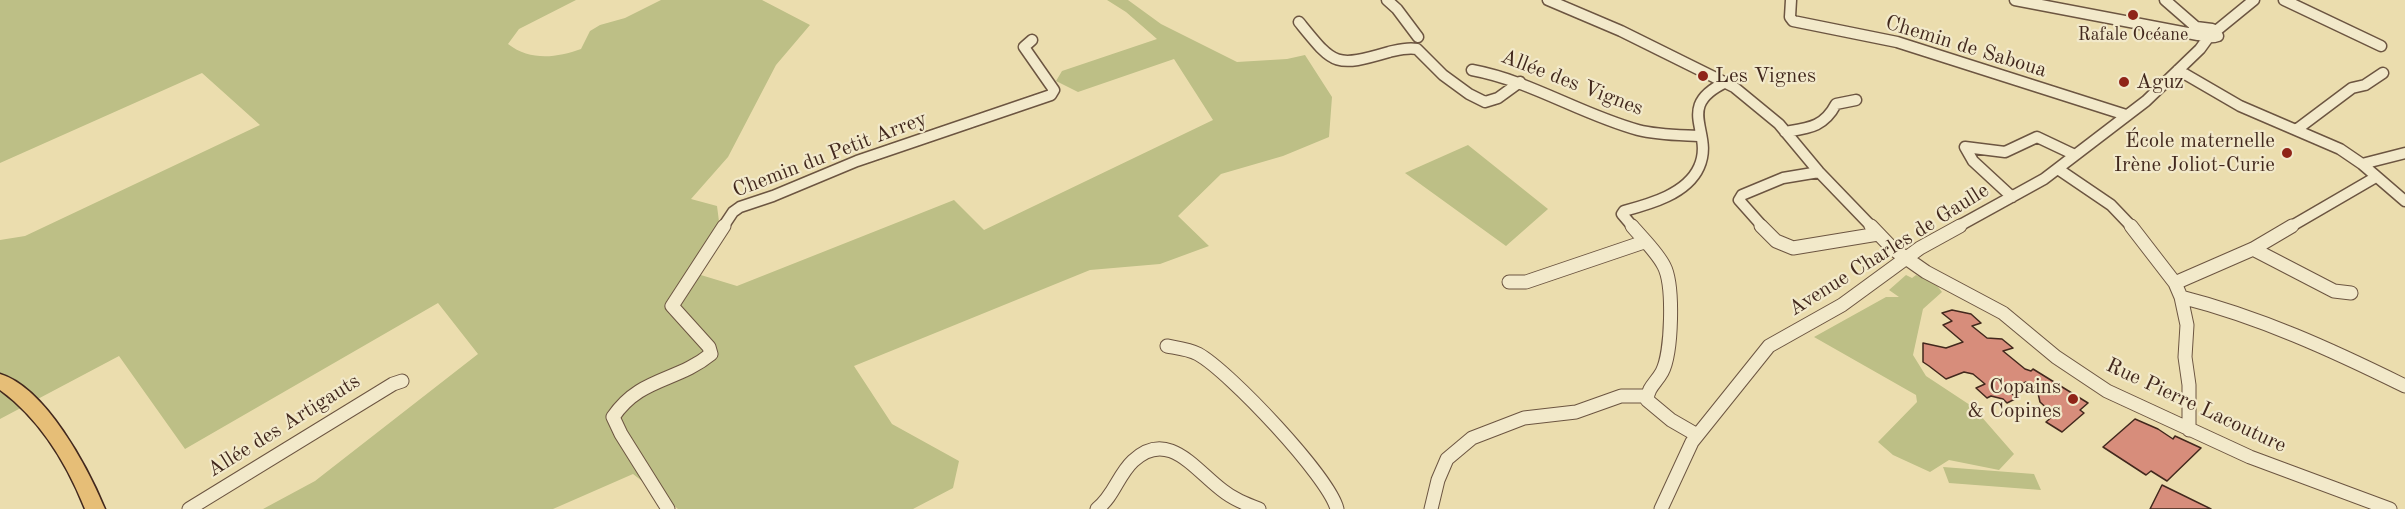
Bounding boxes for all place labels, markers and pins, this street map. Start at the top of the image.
marker: Rafale Océane [2126,8,2140,22]
place label: Rafale Océane [2078,24,2188,46]
place label: Les Vignes [1715,63,1816,89]
marker: Les Vignes [1696,69,1710,83]
place label: Aguz [2136,69,2184,95]
marker: Aguz [2117,75,2131,89]
place label: École maternelle Irène Joliot-Curie [2114,128,2275,178]
marker: École maternelle Irène Joliot-Curie [2280,146,2294,160]
place label: Copains & Copines [1967,374,2061,424]
marker: Copains & Copines [2066,392,2080,406]

